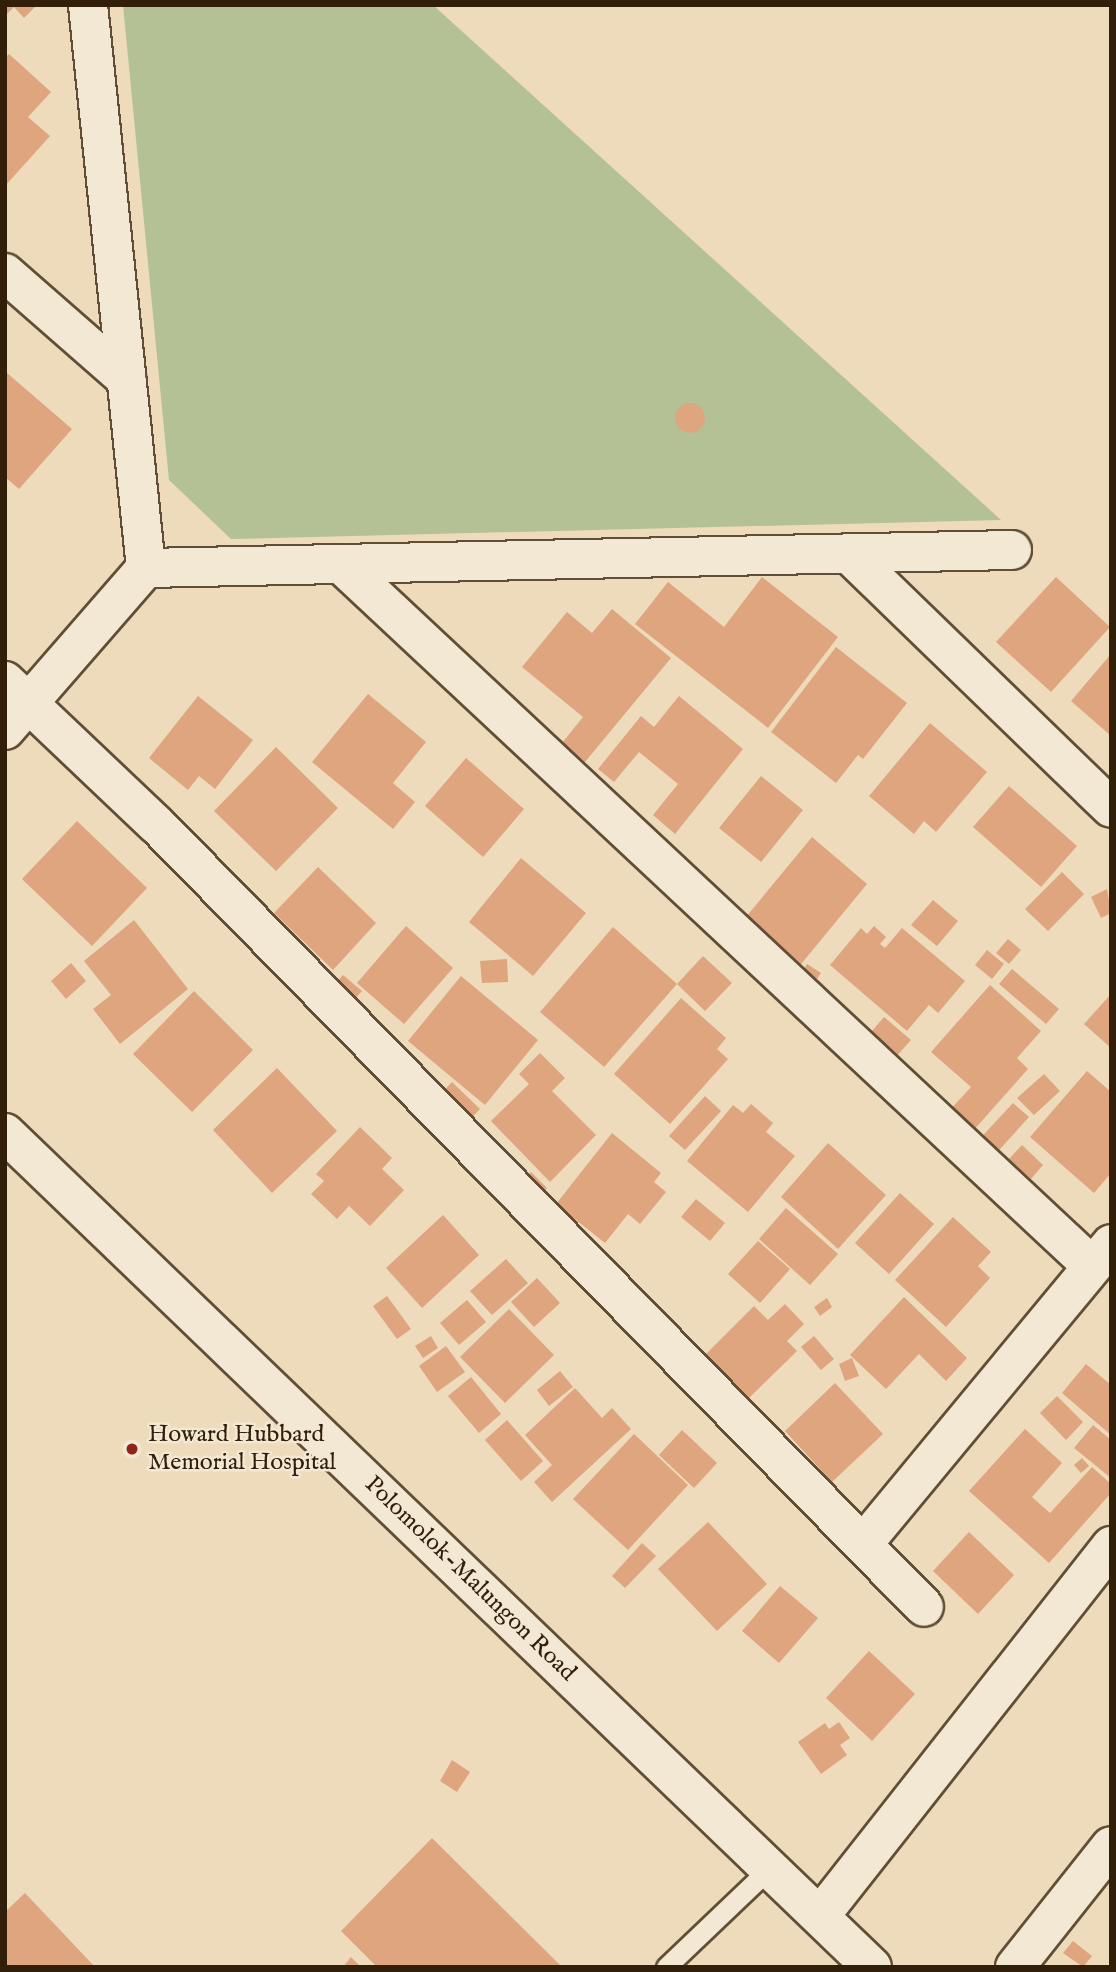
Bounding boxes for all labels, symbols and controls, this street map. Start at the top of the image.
place label: Howard Hubbard Memorial Hospital [148,1421,336,1477]
marker: Howard Hubbard Memorial Hospital [122,1439,142,1459]
street label: Polomolok-Malungon Road [358,1470,582,1688]

